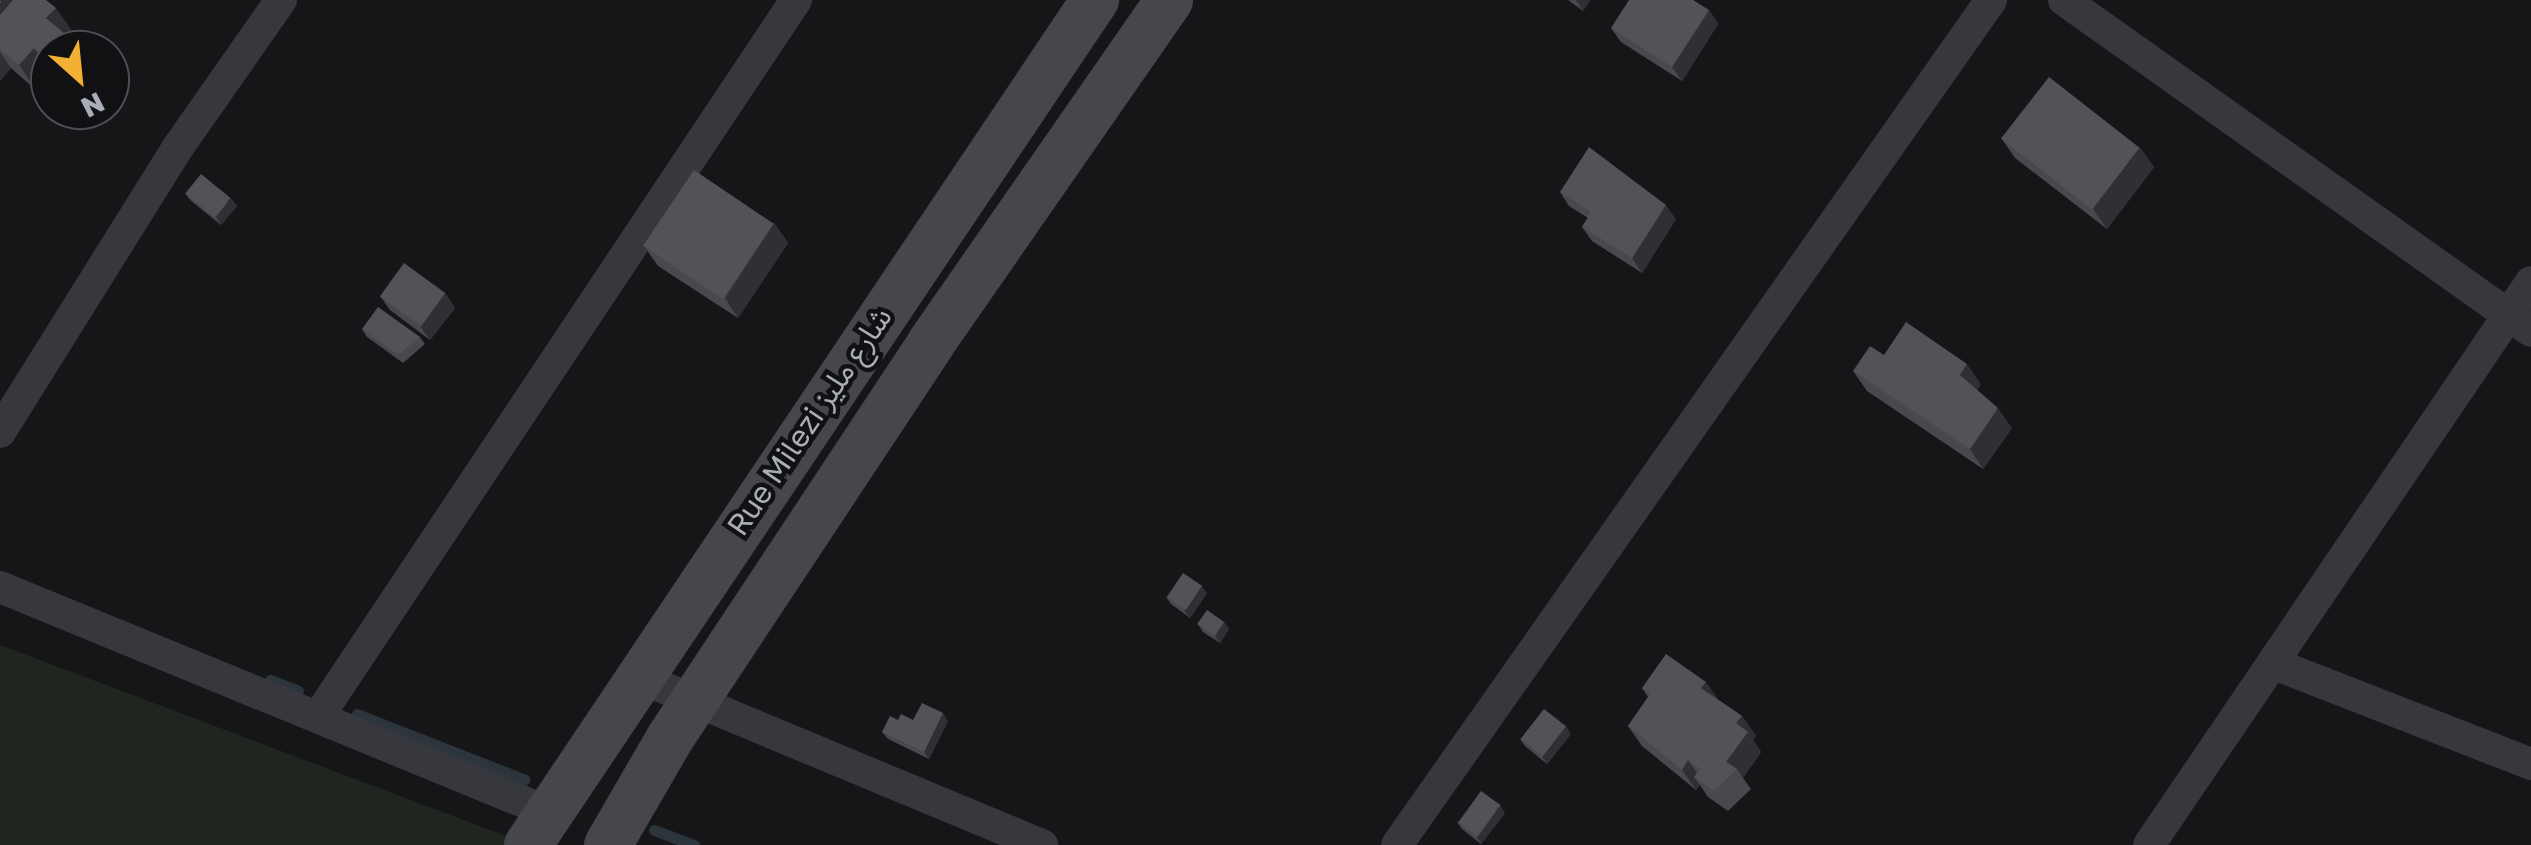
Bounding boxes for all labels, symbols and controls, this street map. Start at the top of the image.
north arrow [30,30,130,130]
text: N [76,86,110,125]
street label: Rue Milezi شارع مليز [719,300,899,542]

